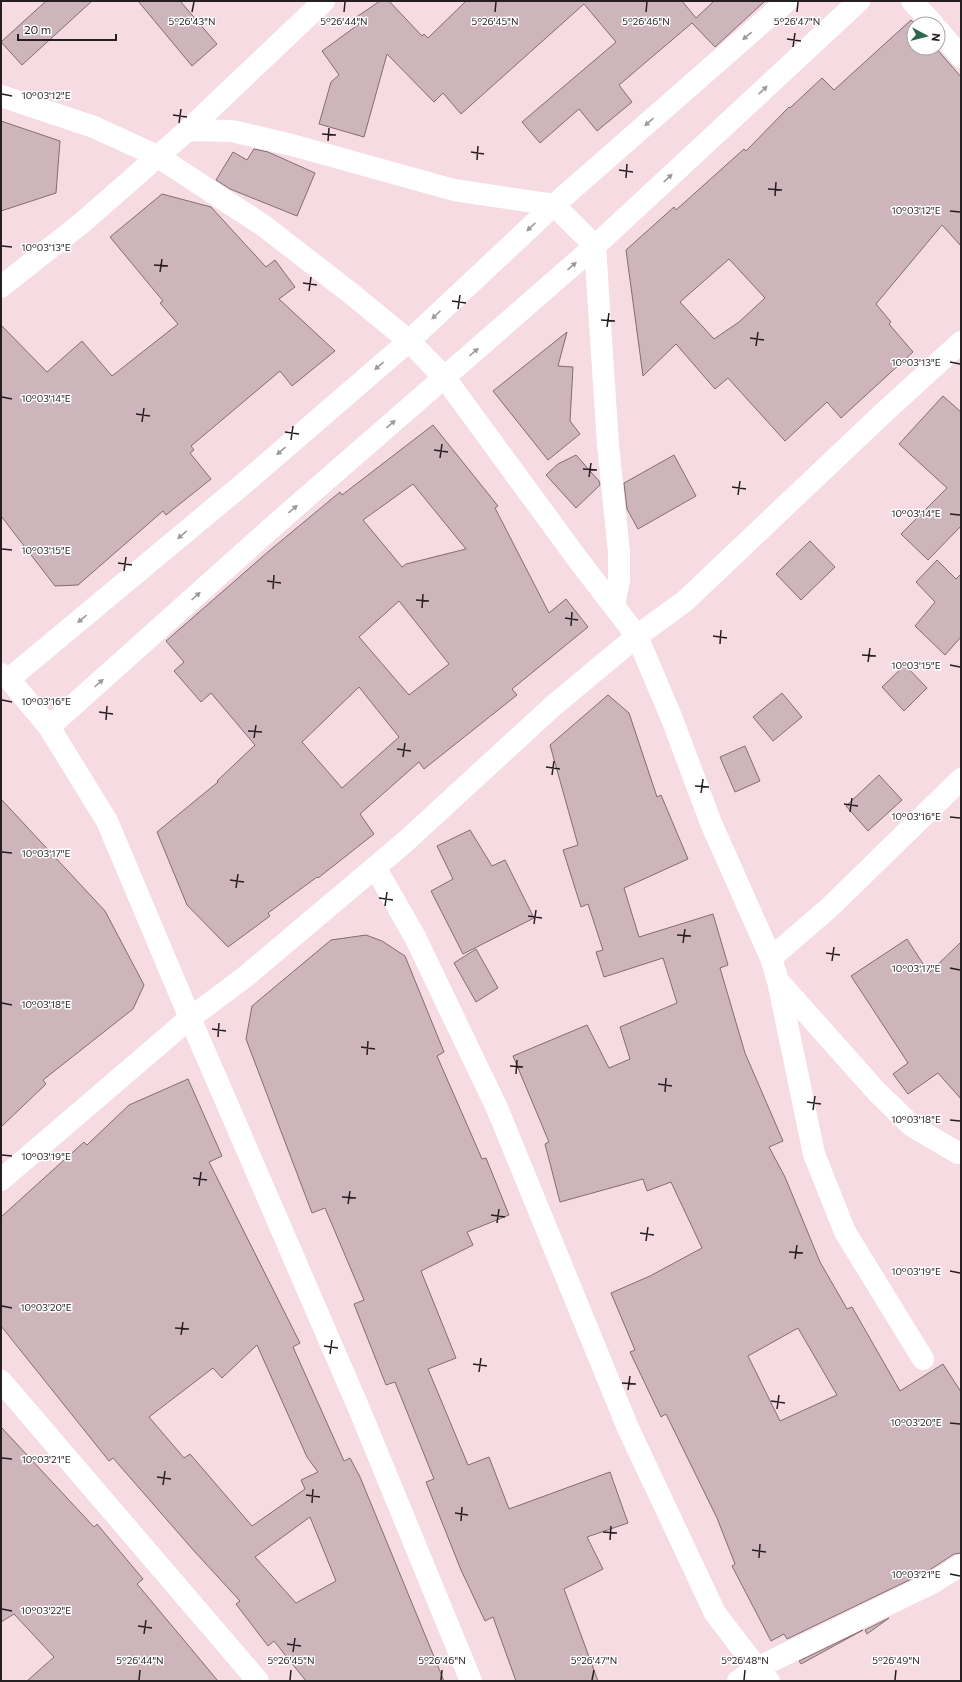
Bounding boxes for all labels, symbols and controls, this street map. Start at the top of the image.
text: 5°26'43"N [168,15,216,27]
text: 5°26'44"N [320,15,368,27]
text: 5°26'45"N [471,15,519,27]
text: 5°26'46"N [622,15,670,27]
text: 5°26'47"N [774,15,820,27]
scale bar [18,16,116,42]
north arrow [906,16,946,56]
text: 20 m [24,22,51,36]
one-way arrow [742,31,752,41]
text: N [929,32,943,42]
one-way arrow [758,85,768,95]
text: 10°03'12"E [21,89,71,101]
one-way arrow [644,117,655,126]
one-way arrow [663,174,673,183]
text: 10°03'12"E [891,204,941,216]
one-way arrow [526,222,536,231]
text: 10°03'13"E [21,241,71,253]
one-way arrow [567,262,577,271]
one-way arrow [431,310,441,320]
one-way arrow [469,347,479,357]
text: 10°03'13"E [891,356,941,368]
one-way arrow [374,361,384,371]
text: 10°03'14"E [21,392,71,404]
one-way arrow [386,420,397,429]
one-way arrow [276,446,285,455]
one-way arrow [288,505,298,514]
text: 10°03'14"E [891,507,941,519]
one-way arrow [176,531,187,540]
text: 10°03'15"E [21,544,71,556]
one-way arrow [191,591,201,600]
one-way arrow [77,614,87,623]
text: 10°03'15"E [891,659,941,671]
one-way arrow [94,678,104,687]
text: 10°03'16"E [21,695,71,707]
text: 10°03'16"E [891,810,941,822]
text: 10°03'17"E [22,847,71,859]
text: 10°03'17"E [892,962,941,974]
text: 10°03'18"E [21,998,71,1010]
text: 10°03'18"E [891,1113,941,1125]
text: 10°03'19"E [21,1150,71,1162]
text: 10°03'19"E [891,1265,941,1277]
text: 10°03'20"E [20,1301,72,1313]
text: 10°03'20"E [890,1416,942,1428]
text: 10°03'21"E [21,1453,71,1465]
text: 10°03'21"E [891,1568,941,1580]
text: 10°03'22"E [21,1604,71,1616]
text: 5°26'44"N [116,1654,164,1666]
text: 5°26'45"N [267,1654,315,1666]
text: 5°26'46"N [418,1654,466,1666]
text: 5°26'47"N [571,1654,617,1666]
text: 5°26'48"N [721,1654,769,1666]
text: 5°26'49"N [872,1654,920,1666]

